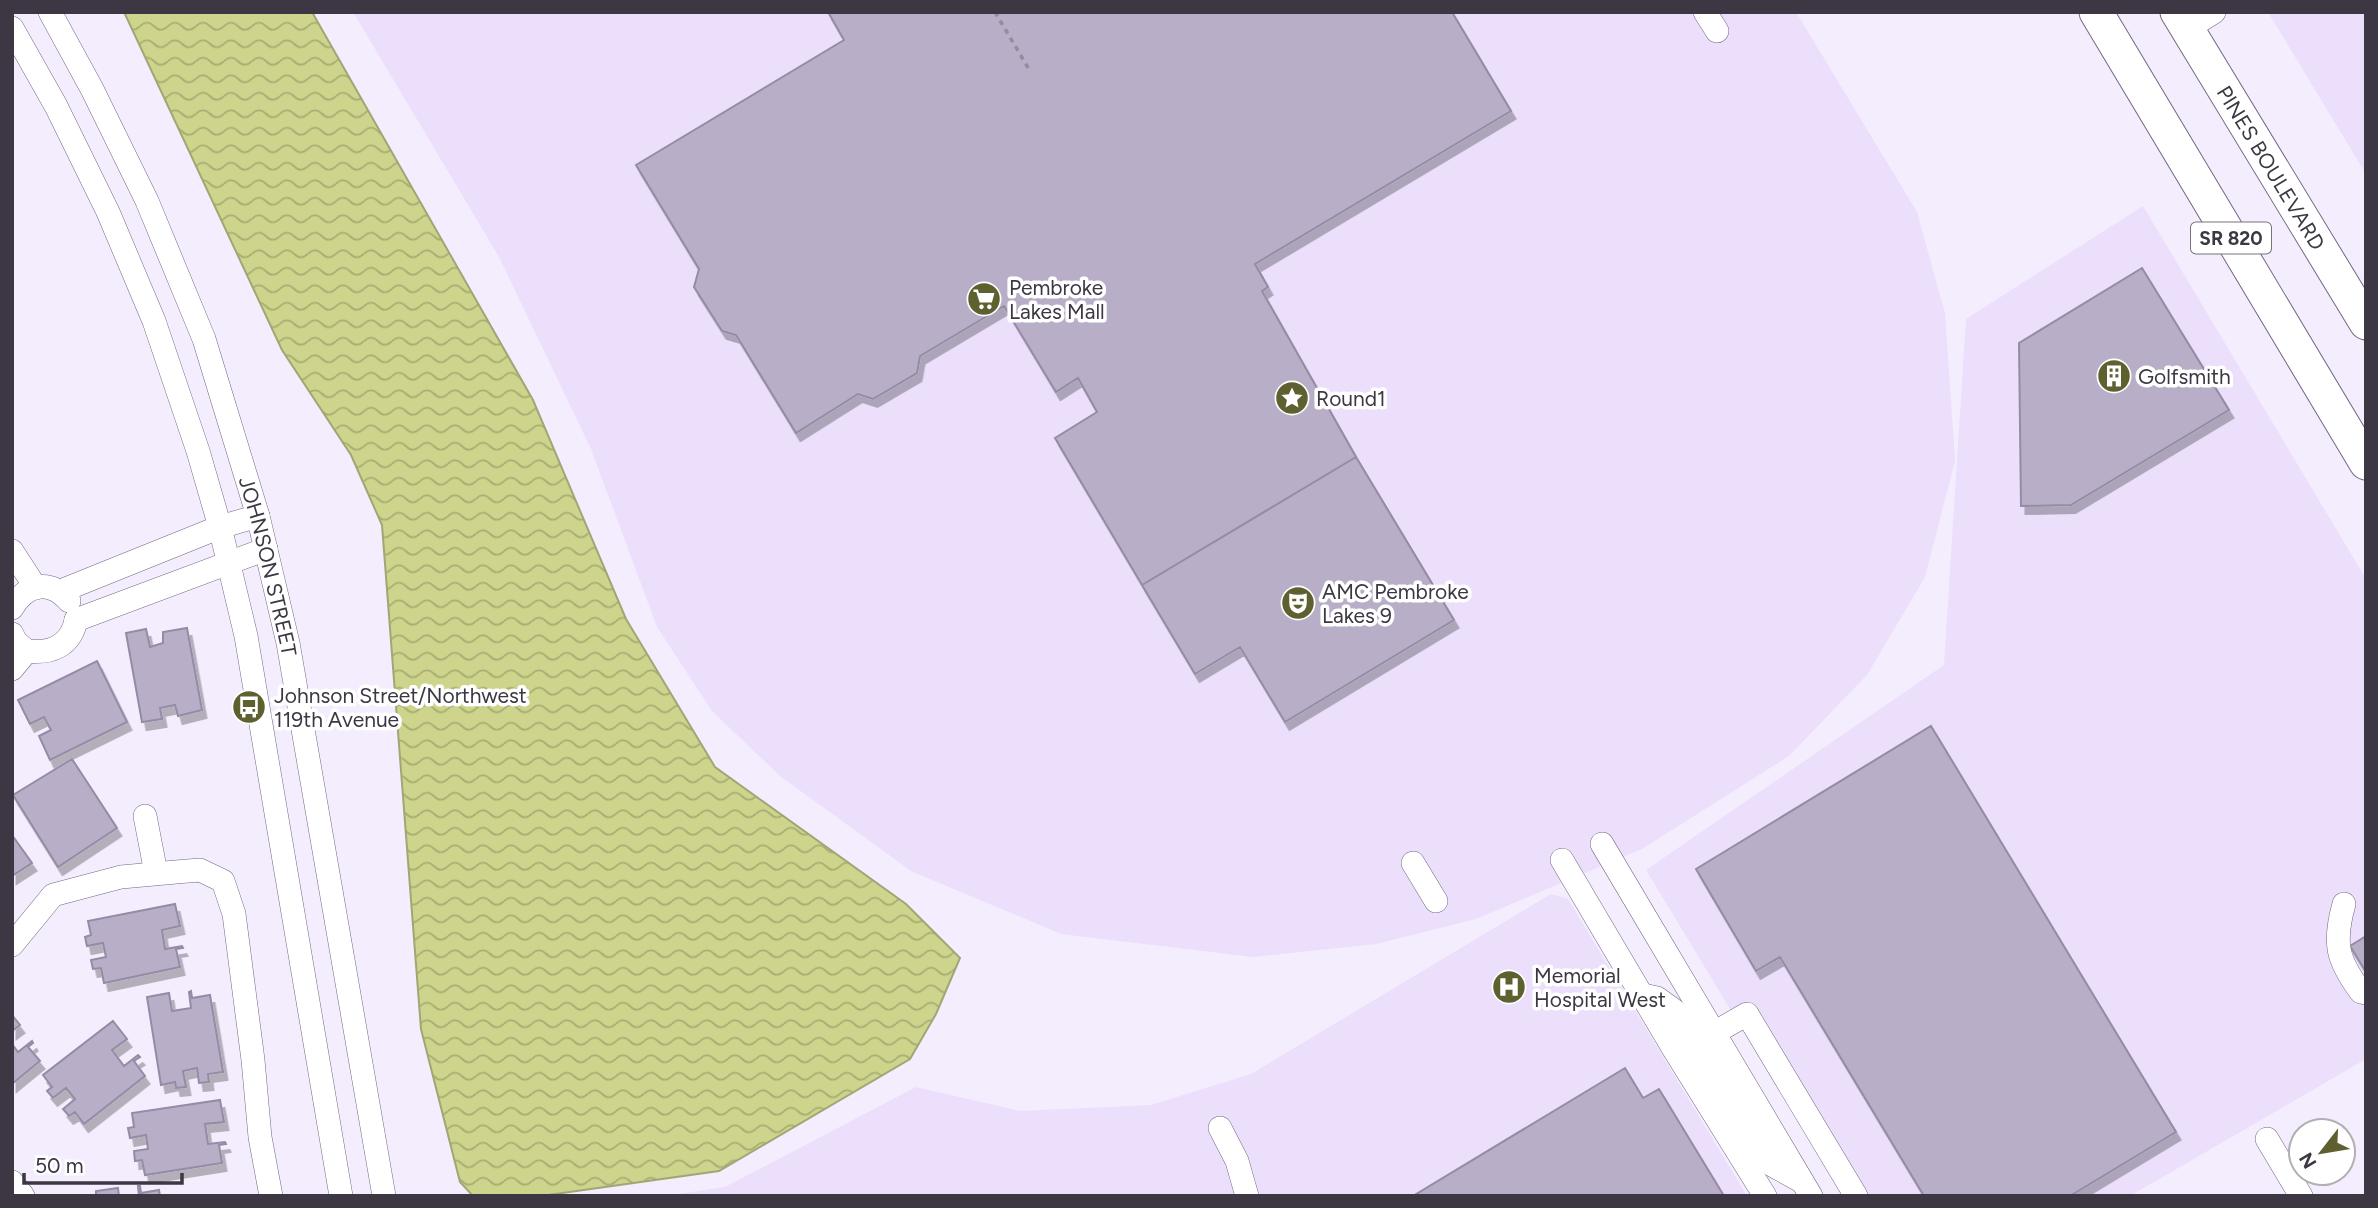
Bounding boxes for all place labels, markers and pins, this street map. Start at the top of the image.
place label: Pembroke Lakes Mall [1009,275,1105,324]
supermarket icon: Pembroke Lakes Mall [965,280,1003,318]
building icon: Golfsmith [2095,357,2133,395]
place label: Golfsmith [2138,364,2231,389]
place icon: Round1 [1273,379,1311,417]
place label: Round1 [1316,386,1386,411]
place label: AMC Pembroke Lakes 9 [1322,579,1469,628]
theatre icon: AMC Pembroke Lakes 9 [1279,584,1317,622]
place label: Johnson Street/Northwest 119th Avenue [274,683,527,732]
bus stop icon: Johnson Street/Northwest 119th Avenue [230,688,268,726]
place label: Memorial Hospital West [1534,963,1666,1012]
hospital icon: Memorial Hospital West [1490,968,1528,1006]

